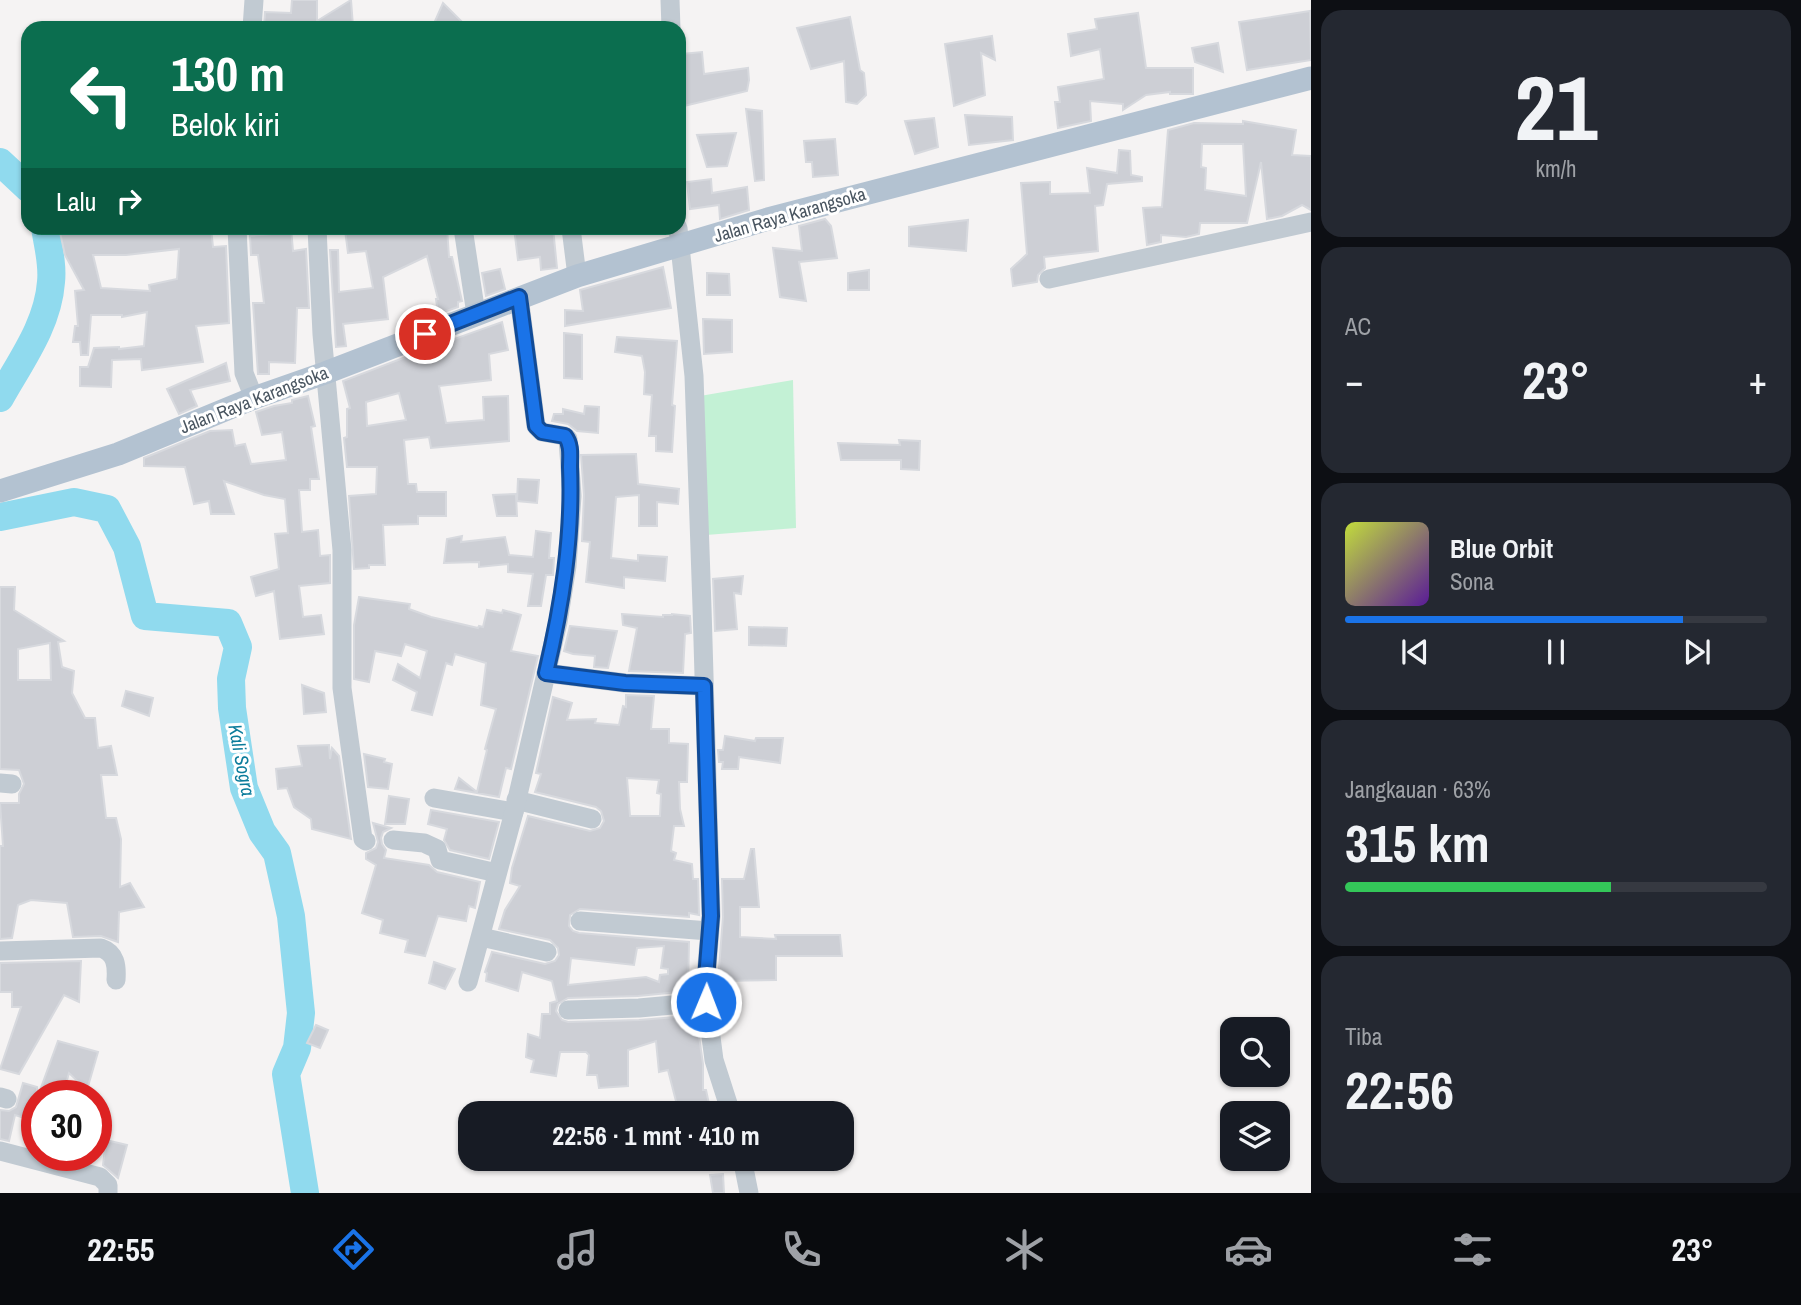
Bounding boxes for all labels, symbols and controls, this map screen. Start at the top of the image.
text: 130 m [171,40,285,106]
text: 21 [1515,46,1598,168]
icon: left [56,49,147,140]
text: Belok kiri [171,103,280,146]
text: km/h [1536,153,1576,184]
street label: Jalan Raya Karangsoka [711,181,869,248]
icon: right [110,182,148,220]
text: Lalu [56,184,96,219]
pin [395,304,455,364]
text: AC [1345,311,1371,342]
icon: arrive [406,315,444,353]
text: 23° [1522,345,1590,415]
text: − [1345,355,1363,406]
text: + [1749,355,1767,406]
street label: Jalan Raya Karangsoka [176,360,331,439]
text: Blue Orbit [1450,531,1553,566]
text: Sona [1450,566,1494,597]
icon: previous [1396,633,1434,671]
icon: pause [1537,633,1575,671]
icon: next [1678,633,1716,671]
water label: Kali Sogra [222,722,262,799]
text: Jangkauan · 63% [1345,774,1491,805]
text: 315 km [1345,808,1490,878]
position arrow [669,965,743,1039]
map controls [1220,1017,1290,1171]
button: search [1220,1017,1290,1087]
text: Tiba [1345,1021,1382,1052]
text: 22:56 [1345,1055,1454,1125]
speed limit sign: 30 [21,1080,112,1171]
button: layers [1220,1101,1290,1171]
text: 22:56 · 1 mnt · 410 m [552,1118,760,1153]
icon: directions [329,1225,378,1274]
icon: music [553,1225,602,1274]
icon: phone [777,1225,826,1274]
icon: climate [1000,1225,1049,1274]
icon: car [1224,1225,1273,1274]
icon: filters [1448,1225,1497,1274]
text: 22:55 [87,1228,154,1271]
text: 23° [1672,1228,1714,1271]

